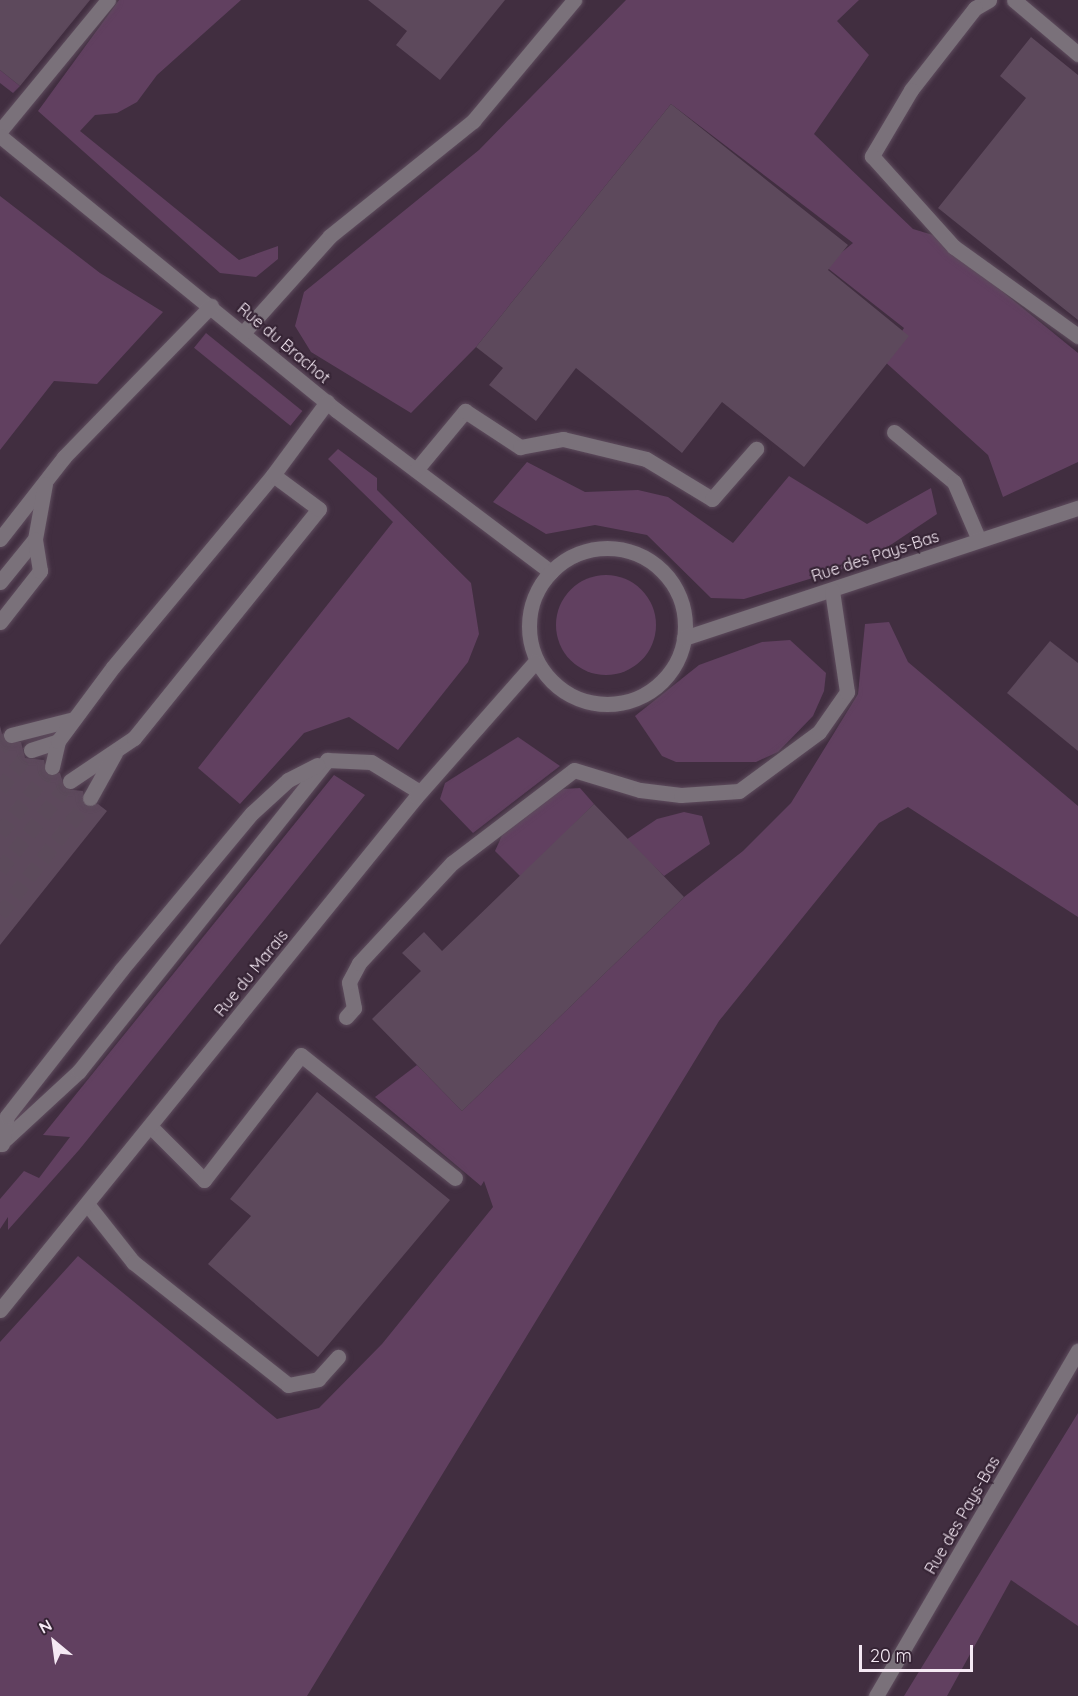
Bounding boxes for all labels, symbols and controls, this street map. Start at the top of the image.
street label: Rue du Brachot [234,299,334,387]
street label: Rue des Pays-Bas [809,526,941,586]
street label: Rue du Marais [210,926,292,1020]
street label: Rue des Pays-Bas [920,1453,1004,1577]
north arrow [24,1612,84,1672]
text: N [35,1615,55,1638]
scale bar [862,1633,976,1671]
text: 20 m [870,1644,912,1667]

